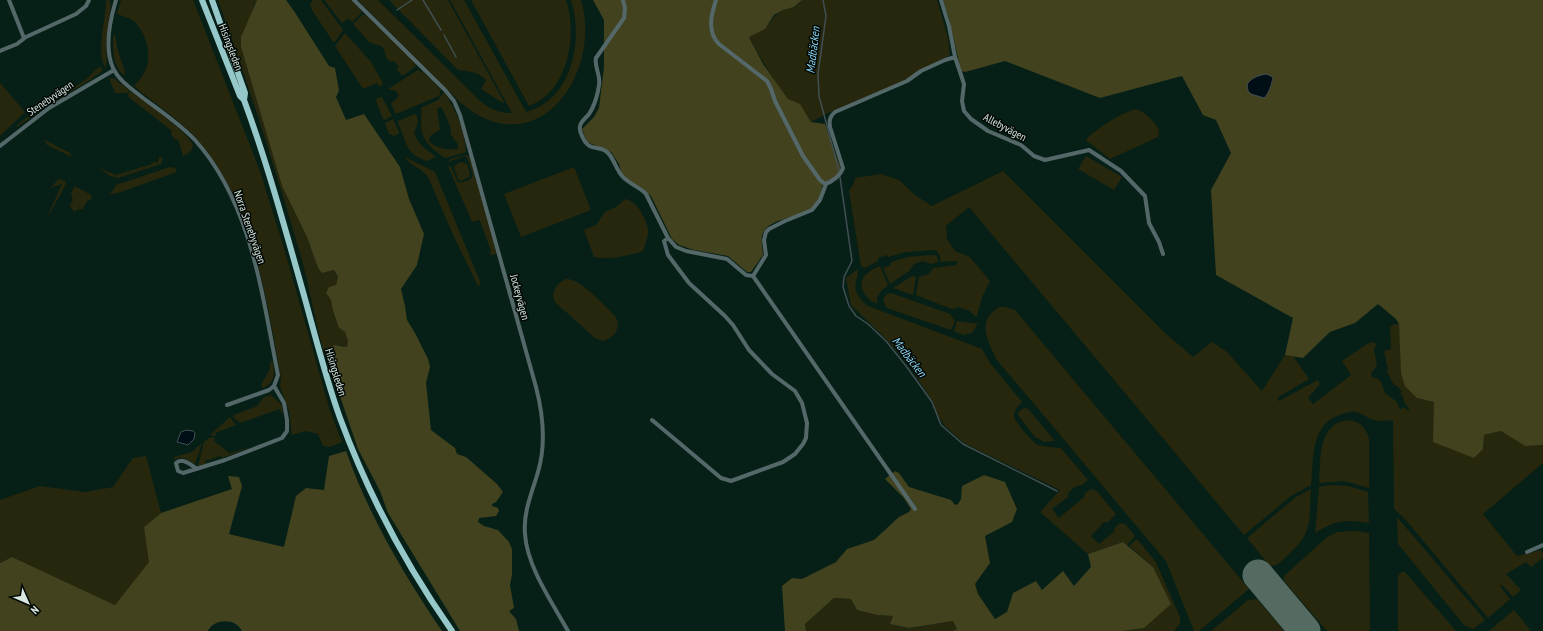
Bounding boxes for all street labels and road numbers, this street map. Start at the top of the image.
street label: Hisingsleden [216,22,246,73]
street label: Stenebyvägen [24,77,76,119]
street label: Allebyvägen [981,110,1029,144]
street label: Norra Stenebyvägen [231,188,269,266]
street label: Jockeyvägen [507,272,533,322]
street label: Hisingsleden [322,347,350,398]

